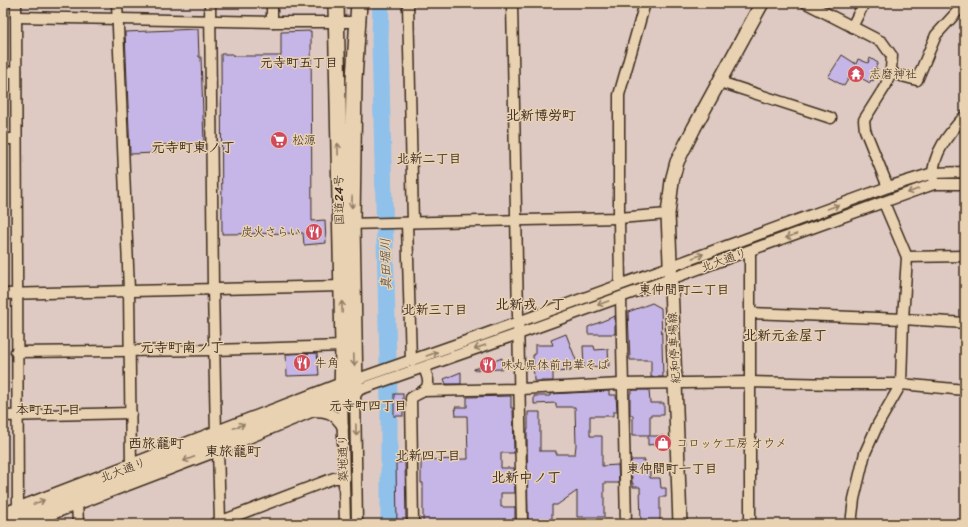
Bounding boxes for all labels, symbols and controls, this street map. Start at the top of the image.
district label: 元寺町五丁目 [260,51,338,74]
place label: 志磨神社 [869,63,917,85]
temple icon: 志磨神社 [846,64,866,84]
district label: 北新博労町 [506,103,576,128]
place label: 松源 [292,129,316,151]
supermarket icon: 松源 [269,130,289,150]
district label: 元寺町東ノ丁 [151,135,235,160]
one-way arrow [334,143,342,156]
district label: 北新二丁目 [396,147,462,170]
street label: 国道24号 [328,175,350,225]
one-way arrow [908,188,920,196]
one-way arrow [348,195,356,208]
one-way arrow [827,202,839,210]
place label: 炭火さらい [241,221,301,243]
restaurant icon: 炭火さらい [304,222,324,242]
one-way arrow [785,233,798,240]
water label: 真田堀川 [374,238,397,290]
street label: 北大通り [698,241,750,279]
one-way arrow [692,252,704,260]
district label: 東仲間町二丁目 [638,278,730,301]
district label: 北新戎ノ丁 [495,292,565,317]
district label: 北新三丁目 [402,298,468,321]
one-way arrow [597,300,609,308]
one-way arrow [338,301,346,314]
street label: 紀和停車場線 [661,311,687,385]
district label: 北新元金屋丁 [743,323,827,348]
district label: 元寺町南ノ丁 [140,335,224,360]
one-way arrow [475,344,487,352]
one-way arrow [425,349,437,357]
place label: 牛角 [315,352,339,374]
restaurant icon: 牛角 [292,353,312,373]
one-way arrow [350,353,358,366]
place label: 味丸県体前中華そば [501,354,609,376]
restaurant icon: 味丸県体前中華そば [478,355,498,375]
district label: 元寺町四丁目 [329,394,407,417]
district label: 本町五丁目 [15,398,81,421]
one-way arrow [233,421,245,429]
one-way arrow [352,423,360,436]
district label: 西旅籠町 [128,431,184,456]
place label: コロッケ工房 オウメ [676,432,787,454]
shop icon: コロッケ工房 オウメ [653,433,673,453]
street label: 築地通り [332,434,354,482]
district label: 東旅籠町 [205,439,261,464]
district label: 北新四丁目 [395,444,461,467]
street label: 北大通り [97,451,149,489]
one-way arrow [184,455,196,463]
district label: 東仲間町一丁目 [626,457,718,480]
district label: 北新中ノ丁 [491,465,561,490]
one-way arrow [33,498,45,505]

